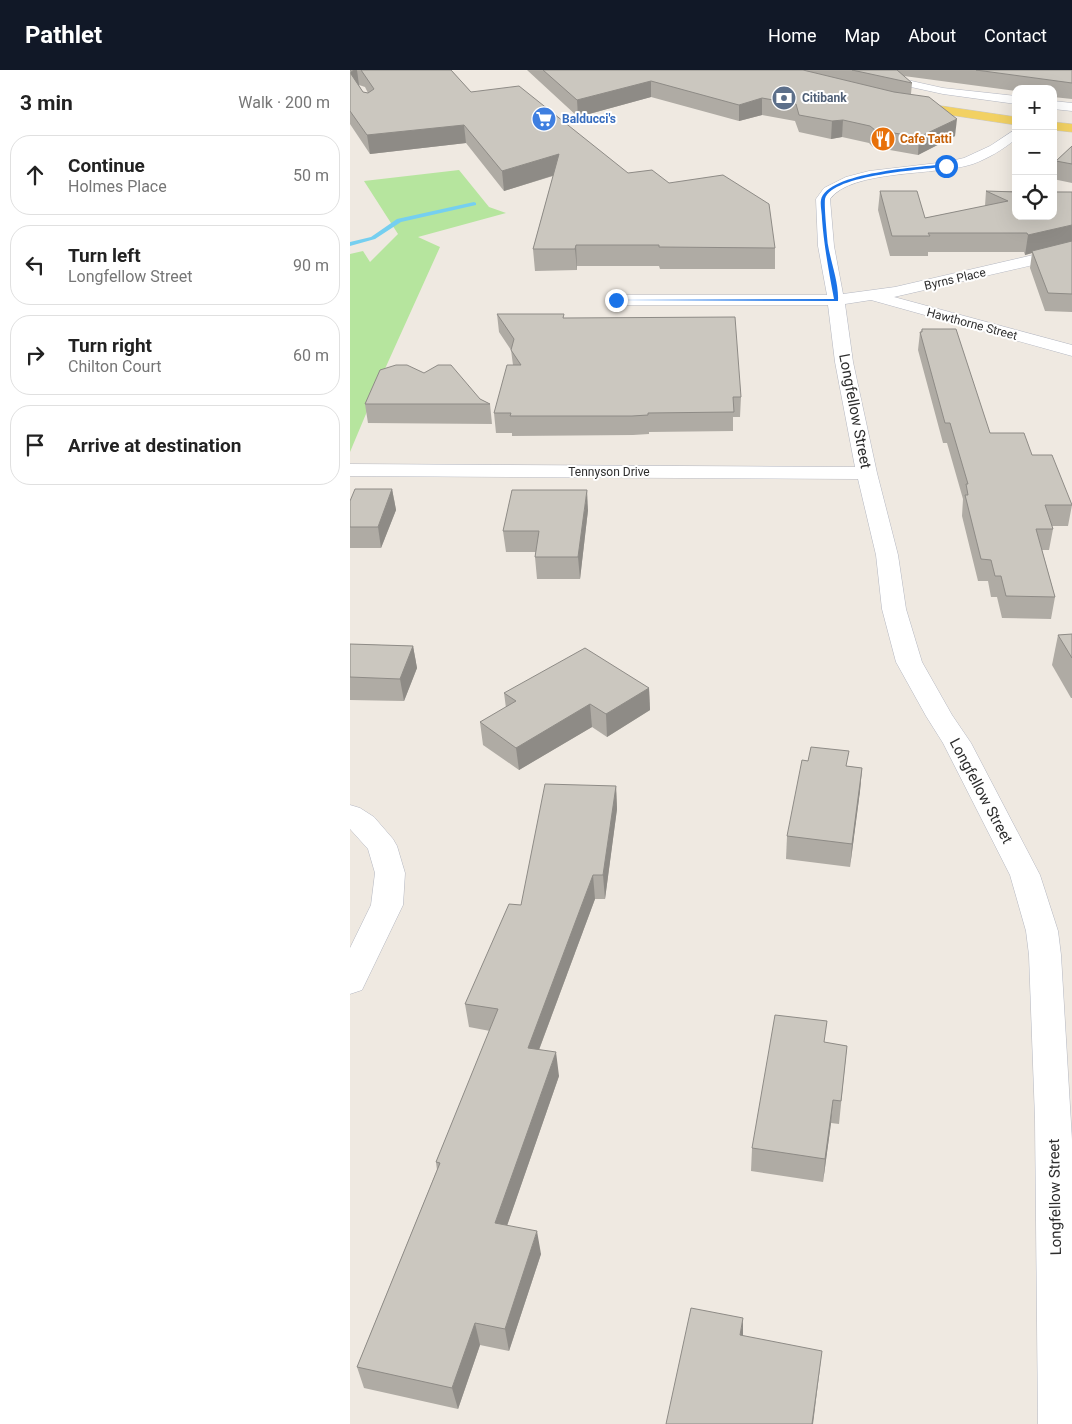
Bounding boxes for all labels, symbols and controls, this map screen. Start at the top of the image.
text: Pathlet [25,21,102,49]
text: Home [768,25,817,46]
text: Map [845,25,880,46]
text: About [908,25,956,46]
text: Contact [984,25,1047,46]
bank icon: Citibank [771,85,797,111]
map controls [1012,85,1057,220]
button: + [1012,85,1057,130]
text: 3 min [20,91,73,115]
place label: Citibank [802,91,847,105]
text: Walk · 200 m [238,93,330,112]
supermarket icon: Balducci's [531,106,557,132]
place label: Balducci's [562,112,616,126]
restaurant icon: Cafe Tatti [870,126,896,152]
button: − [1012,130,1057,175]
place label: Cafe Tatti [900,132,952,146]
text: Continue [68,154,145,177]
route start [935,155,958,178]
icon: ahead [21,161,49,189]
text: 50 m [293,166,329,185]
button: locate [1012,175,1057,220]
text: Holmes Place [68,177,167,196]
text: Turn left [68,244,141,267]
icon: left [21,251,49,279]
text: 90 m [293,256,329,275]
street label: Byrns Place [923,265,987,293]
text: Longfellow Street [68,267,193,286]
route end [605,289,628,312]
street label: Hawthorne Street [925,305,1019,343]
text: Turn right [68,334,152,357]
icon: right [21,341,49,369]
text: 60 m [293,346,329,365]
street label: Longfellow Street [835,352,875,470]
text: Chilton Court [68,357,161,376]
icon: arrive [21,431,49,459]
text: Arrive at destination [68,434,241,457]
street label: Tennyson Drive [568,465,650,479]
street label: Longfellow Street [946,735,1016,847]
street label: Longfellow Street [1045,1138,1065,1256]

